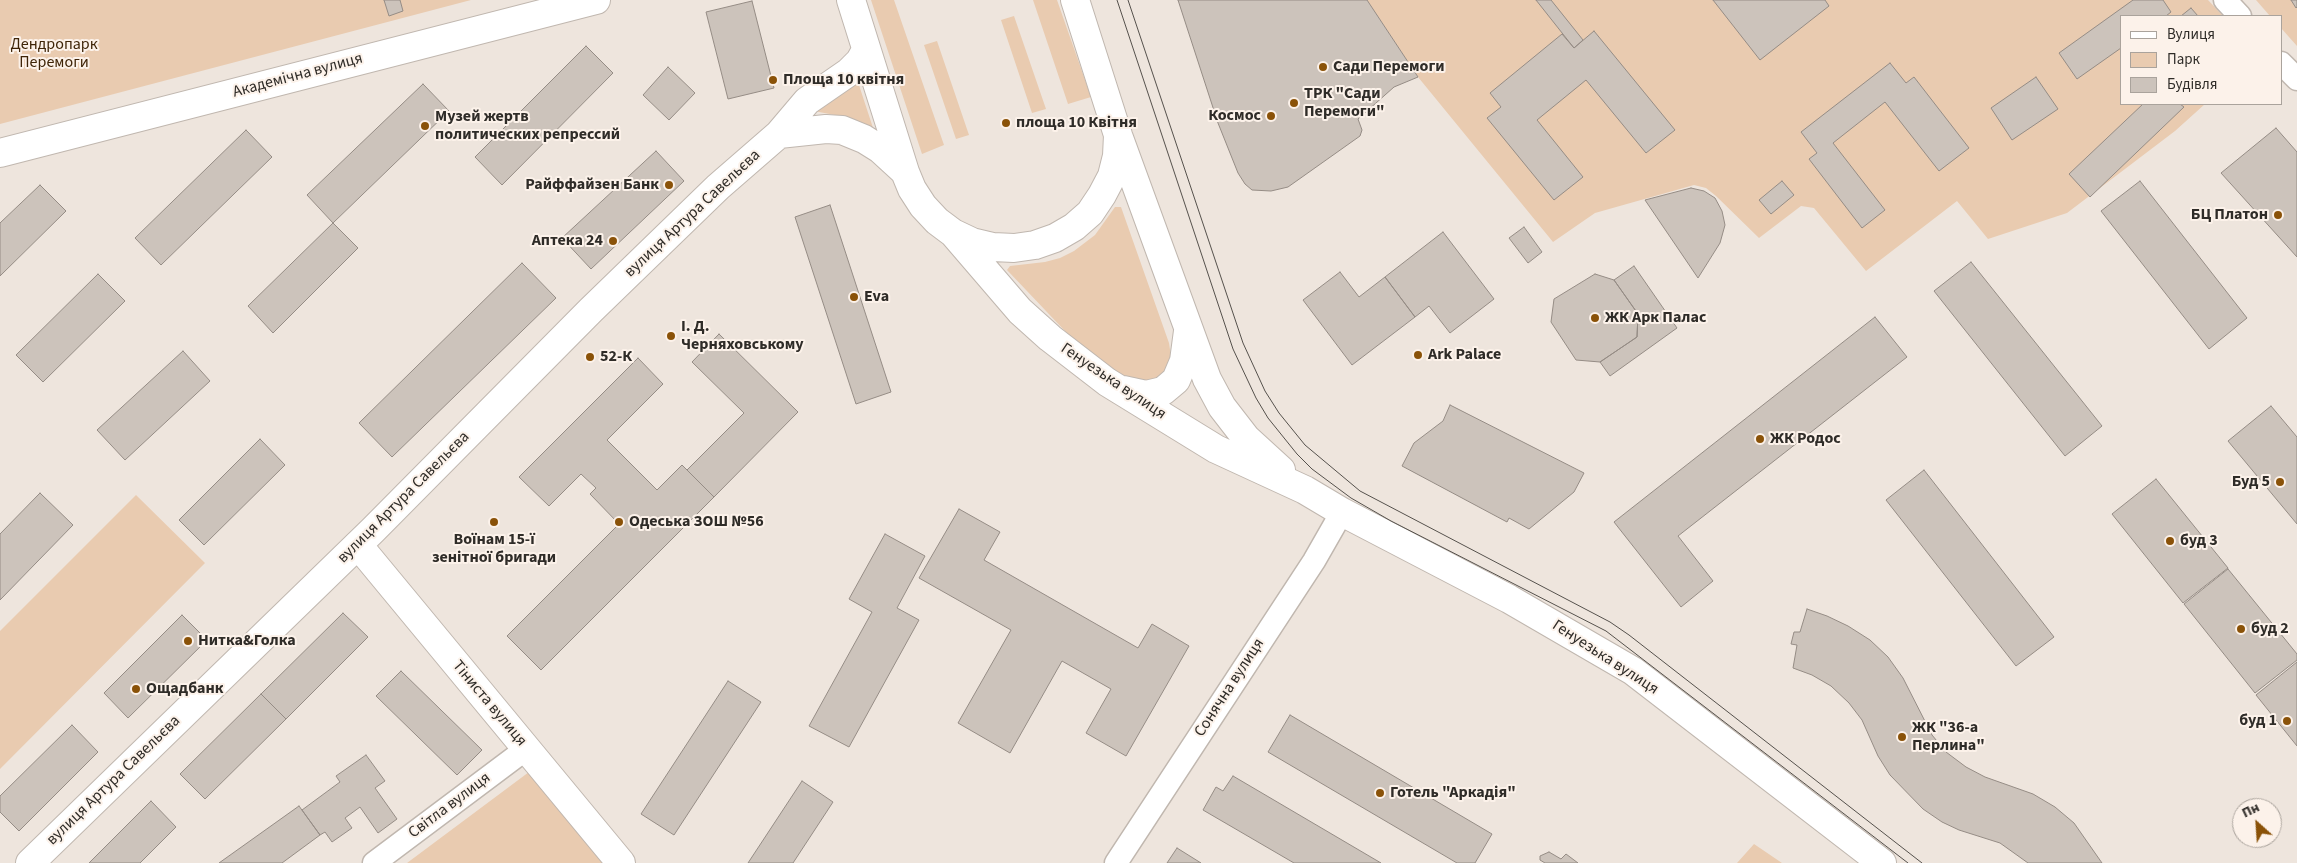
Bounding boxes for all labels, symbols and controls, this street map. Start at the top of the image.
legend [2120,15,2282,105]
text: Вулиця [2167,24,2215,45]
park label: Дендропарк Перемоги [10,35,98,73]
street label: Академічна вулиця [231,49,365,103]
text: Парк [2167,49,2200,70]
place label: Сади Перемоги [1333,57,1445,77]
marker: Сади Перемоги [1317,61,1329,73]
place label: Площа 10 квітня [783,70,904,90]
marker: Площа 10 квітня [767,74,779,86]
text: Будівля [2167,74,2217,95]
place label: ТРК "Сади Перемоги" [1304,84,1385,122]
marker: ТРК "Сади Перемоги" [1288,97,1300,109]
place label: Космос [1208,106,1261,126]
place label: Музей жертв политических репрессий [435,107,620,145]
marker: Космос [1265,110,1277,122]
place label: площа 10 Квітня [1016,113,1137,133]
marker: площа 10 Квітня [1000,117,1012,129]
marker: Музей жертв политических репрессий [419,120,431,132]
street label: вулиця Артура Савельєва [621,146,765,282]
place label: Райффайзен Банк [525,175,659,195]
marker: Райффайзен Банк [663,179,675,191]
place label: БЦ Платон [2191,205,2268,225]
marker: БЦ Платон [2272,209,2284,221]
place label: Аптека 24 [532,231,603,251]
marker: Аптека 24 [607,235,619,247]
place label: Eva [864,287,889,307]
marker: Eva [848,291,860,303]
place label: ЖК Арк Палас [1605,308,1706,328]
marker: ЖК Арк Палас [1589,312,1601,324]
place label: І. Д. Черняховському [681,317,804,355]
marker: І. Д. Черняховському [665,330,677,342]
street label: Генуезька вулиця [1057,340,1169,424]
place label: Ark Palace [1428,345,1501,365]
place label: 52-К [600,347,632,367]
marker: Ark Palace [1412,349,1424,361]
marker: 52-К [584,351,596,363]
street label: вулиця Артура Савельєва [334,428,474,568]
place label: ЖК Родос [1770,429,1841,449]
marker: ЖК Родос [1754,433,1766,445]
place label: Буд 5 [2232,472,2270,492]
marker: Буд 5 [2274,476,2286,488]
place label: Одеська ЗОШ №56 [629,512,764,532]
marker: Воїнам 15-ї зенітної бригади [488,516,500,528]
marker: Одеська ЗОШ №56 [613,516,625,528]
place label: Воїнам 15-ї зенітної бригади [432,530,556,568]
place label: буд 3 [2180,531,2218,551]
marker: буд 3 [2164,535,2176,547]
street label: Генуезька вулиця [1548,616,1662,700]
place label: буд 2 [2251,619,2289,639]
marker: буд 2 [2235,623,2247,635]
place label: Нитка&Голка [198,631,296,651]
marker: Нитка&Голка [182,635,194,647]
street label: Сонячна вулиця [1191,635,1269,741]
street label: Тіниста вулиця [448,657,530,751]
place label: Ощадбанк [146,679,223,699]
marker: Ощадбанк [130,683,142,695]
place label: буд 1 [2239,711,2277,731]
street label: вулиця Артура Савельєва [43,712,185,850]
marker: буд 1 [2281,715,2293,727]
place label: ЖК "36-а Перлина" [1912,718,1985,756]
marker: ЖК "36-а Перлина" [1896,731,1908,743]
street label: Світла вулиця [405,769,495,843]
place label: Готель "Аркадія" [1390,783,1516,803]
marker: Готель "Аркадія" [1374,787,1386,799]
north arrow [2232,798,2282,848]
text: Пн [2239,798,2263,823]

